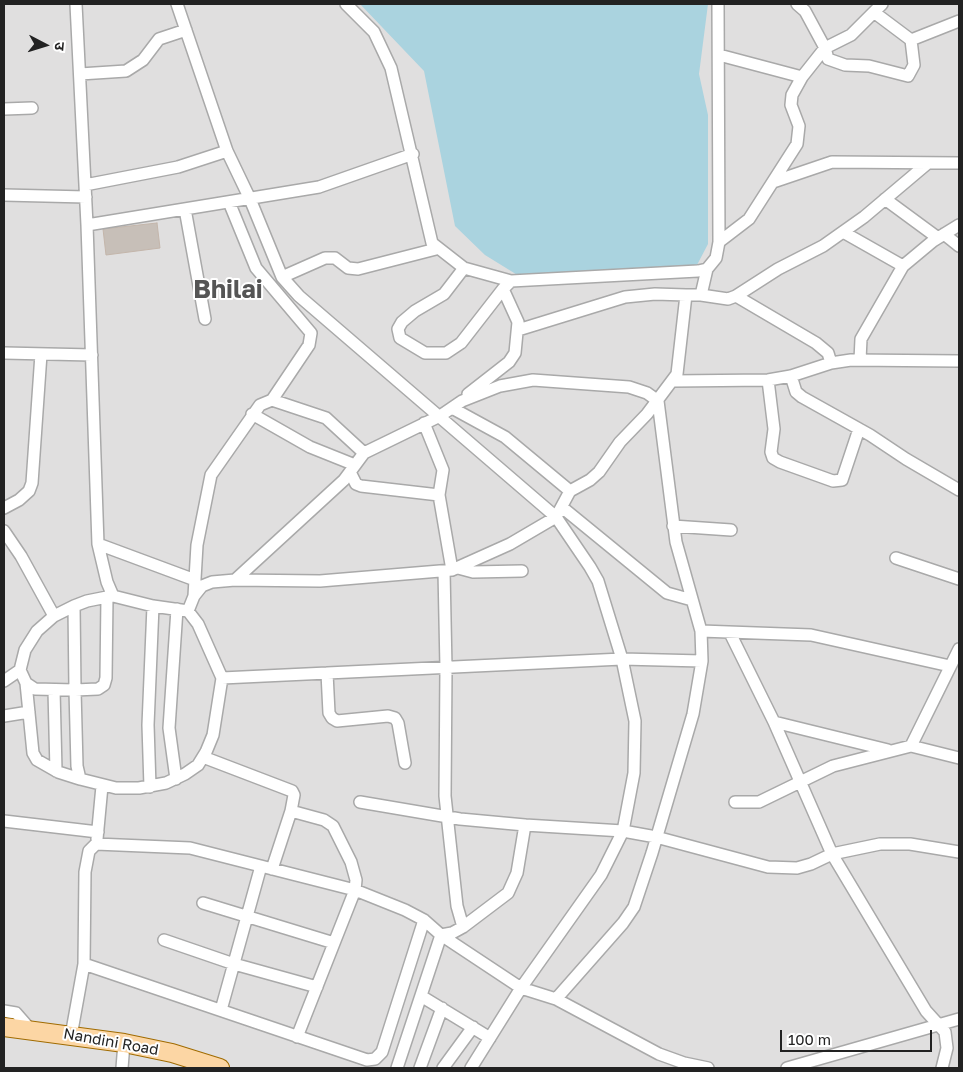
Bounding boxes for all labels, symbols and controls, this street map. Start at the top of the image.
north arrow [20,20,70,70]
text: उ [52,42,69,51]
district label: Bhilai [193,275,263,305]
scale bar [783,1020,936,1052]
street label: Nandini Road [62,1025,160,1059]
text: 100 m [788,1030,831,1048]

